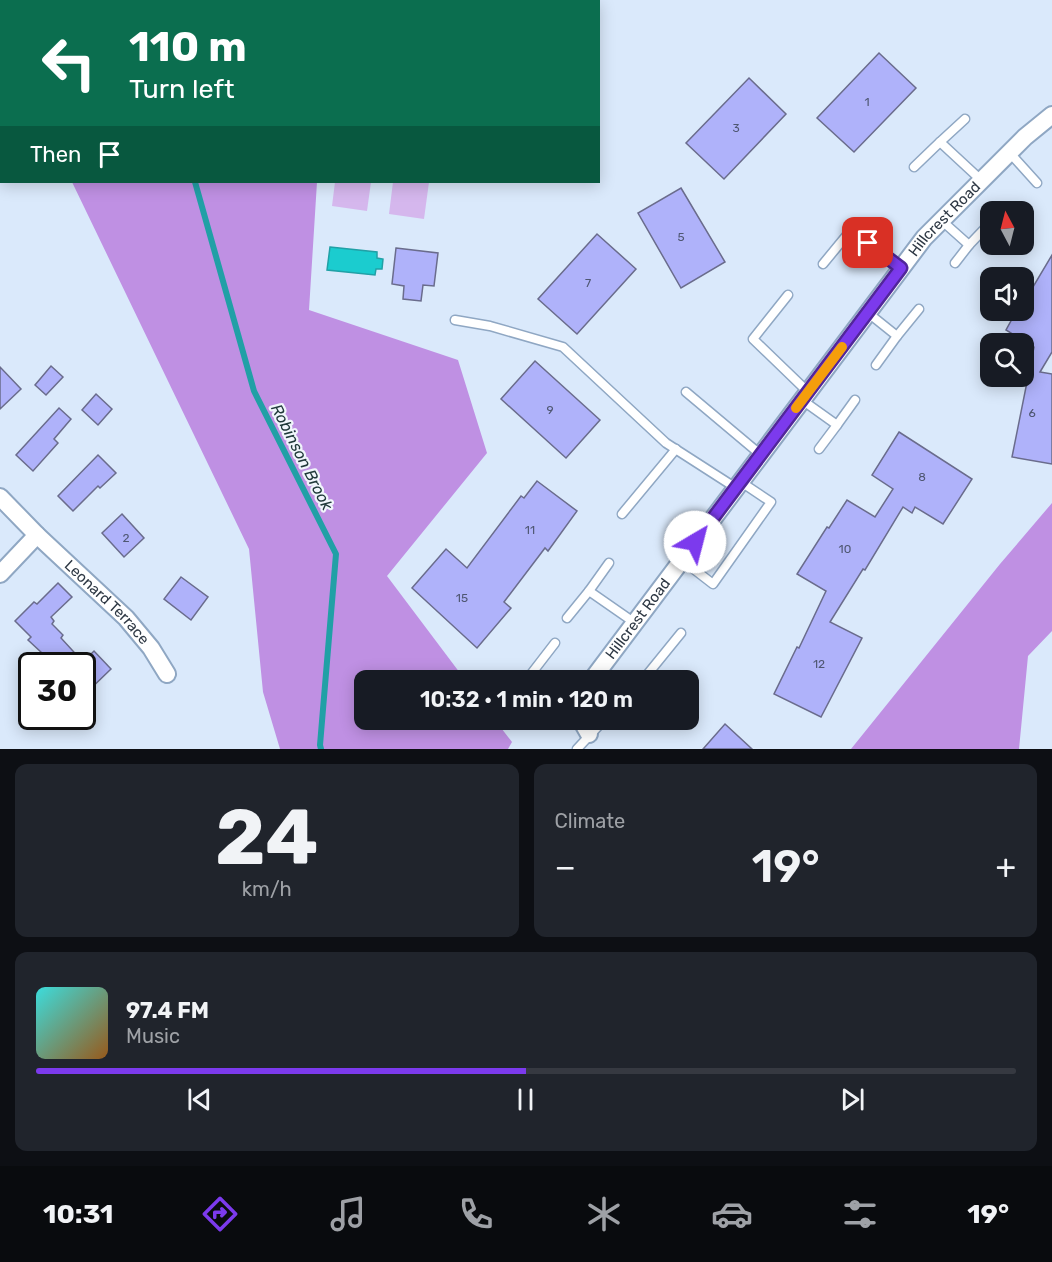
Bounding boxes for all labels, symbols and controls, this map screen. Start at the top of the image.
text: 110 m [129,22,247,72]
icon: left [30,24,108,102]
text: Turn left [129,73,234,105]
house number: 1 [864,95,870,109]
house number: 3 [732,121,740,135]
icon: arrive [93,138,126,171]
text: Then [30,141,81,168]
street label: Hillcrest Road [904,178,984,260]
north arrow [980,201,1034,255]
map controls [980,201,1034,387]
pin [842,217,893,268]
icon: arrive [851,226,884,259]
house number: 5 [677,230,685,244]
button: sound [980,267,1034,321]
house number: 7 [585,276,591,290]
button: search [980,333,1034,387]
water label: Robinson Brook [267,401,337,514]
house number: 9 [546,403,554,417]
house number: 6 [1028,406,1036,420]
house number: 8 [918,470,926,484]
position arrow [663,510,727,574]
house number: 11 [525,523,535,537]
house number: 2 [122,531,130,545]
house number: 10 [839,542,851,556]
street label: Leonard Terrace [61,556,153,648]
street label: Hillcrest Road [602,575,674,663]
house number: 15 [456,591,468,605]
speed limit sign: 30 [18,652,96,730]
house number: 12 [813,657,825,671]
text: 10:32 · 1 min · 120 m [420,686,633,713]
text: 24 [215,791,319,884]
text: Climate [555,809,625,833]
text: 19° [752,840,820,893]
text: − [555,847,576,886]
text: + [995,847,1016,886]
text: km/h [242,877,292,901]
text: 97.4 FM [126,997,209,1024]
text: Music [126,1024,180,1048]
icon: previous [183,1083,216,1116]
icon: pause [509,1083,542,1116]
icon: next [836,1083,869,1116]
icon: directions [199,1193,241,1235]
icon: music [327,1193,369,1235]
icon: phone [455,1193,497,1235]
icon: climate [583,1193,625,1235]
icon: car [711,1193,753,1235]
icon: filters [839,1193,881,1235]
text: 10:31 [43,1198,113,1230]
text: 19° [967,1198,1009,1230]

